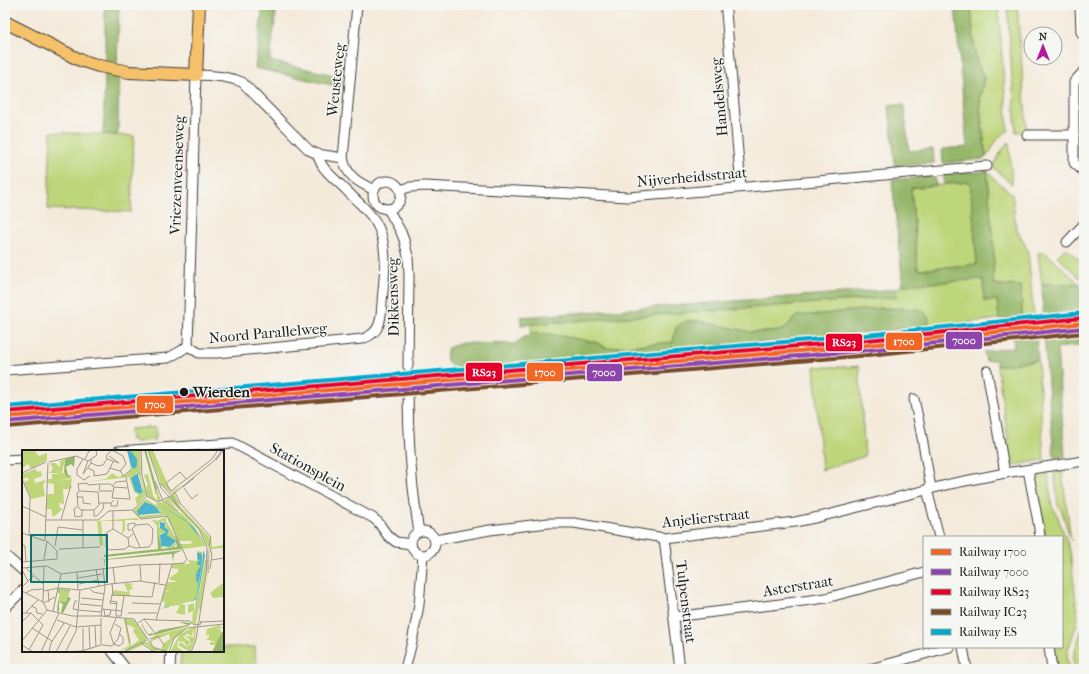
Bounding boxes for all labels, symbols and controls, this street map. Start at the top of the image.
north arrow [1023,26,1063,66]
text: N [1039,30,1048,43]
street label: Weusteweg [323,41,349,119]
street label: Handelsweg [707,56,731,137]
street label: Vriezenveenseweg [166,114,188,236]
street label: Nijverheidsstraat [636,163,749,191]
street label: Dikkensweg [383,256,403,337]
street label: Noord Parallelweg [208,319,329,347]
line badge: 7000 [945,331,983,350]
line badge: 1700 [885,332,923,351]
line badge: RS23 [825,333,863,352]
text: 7000 [951,334,976,347]
text: 1700 [893,335,915,348]
text: RS23 [832,336,856,349]
line badge: RS23 [465,362,503,382]
line badge: 1700 [526,362,564,382]
line badge: 7000 [586,363,623,382]
text: RS23 [472,366,496,379]
text: 1700 [534,366,556,379]
text: 7000 [591,366,616,379]
place label: Wierden [192,383,250,401]
marker: Wierden [178,386,190,398]
line badge: 1700 [136,395,174,414]
text: 1700 [144,398,166,411]
street label: Stationsplein [267,439,349,495]
inset map [22,450,224,652]
street label: Anjelierstraat [660,504,751,532]
legend [923,536,1063,648]
text: Railway 1700 [959,545,1027,559]
street label: Tulpenstraat [672,560,700,645]
text: Railway 7000 [959,565,1029,579]
street label: Asterstraat [761,571,835,601]
text: Railway RS23 [959,585,1029,599]
text: Railway IC23 [959,605,1027,619]
text: Railway ES [959,625,1017,639]

